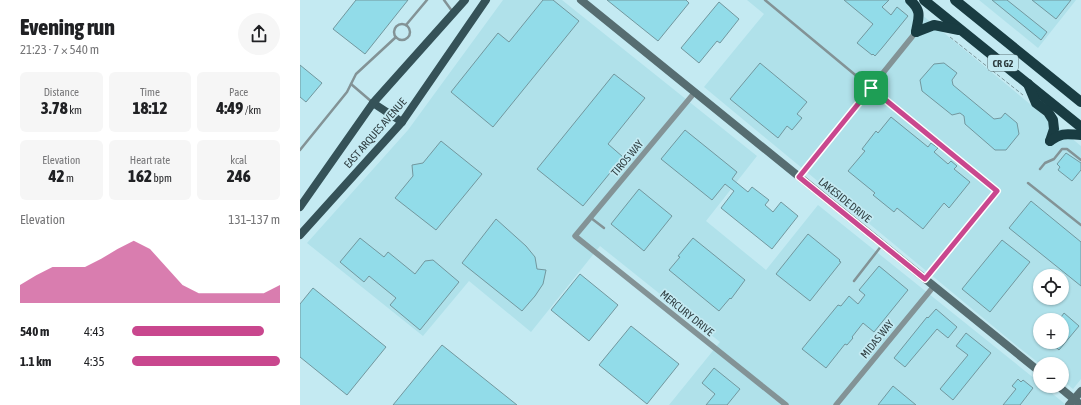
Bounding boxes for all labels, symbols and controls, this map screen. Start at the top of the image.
button: share [238,13,280,55]
text: Evening run [20,14,115,40]
text: 21:23 · 7 × 540 m [20,42,99,57]
road number: CR G2 [988,55,1018,71]
pin [854,71,888,105]
icon: arrive [860,77,882,99]
text: Distance [44,86,79,98]
text: Time [140,86,160,98]
text: Pace [229,86,248,98]
street label: EAST ARQUES AVENUE [341,95,409,170]
text: 3.78 [41,98,68,118]
text: 18:12 [132,98,167,118]
text: 4:49 [216,98,243,118]
text: km [68,104,82,116]
text: /km [243,104,261,116]
street label: TIROS WAY [609,138,646,178]
text: Elevation [42,154,80,166]
text: Heart rate [130,154,170,166]
text: kcal [230,154,247,166]
text: 42 [49,166,65,186]
text: 162 [128,166,152,186]
text: 246 [227,166,251,186]
text: m [65,172,74,184]
text: bpm [152,172,172,184]
street label: LAKESIDE DRIVE [816,175,874,225]
text: Elevation [20,212,65,227]
text: 131–137 m [228,212,280,227]
map controls [1033,269,1069,393]
button: locate [1033,269,1069,305]
street label: MERCURY DRIVE [658,288,716,338]
button: + [1033,313,1069,349]
street label: MIDAS WAY [858,318,896,360]
text: 540 m [20,324,49,339]
text: 4:43 [84,324,105,339]
text: 1.1 km [20,354,51,369]
text: 4:35 [84,354,105,369]
button: − [1033,357,1069,393]

